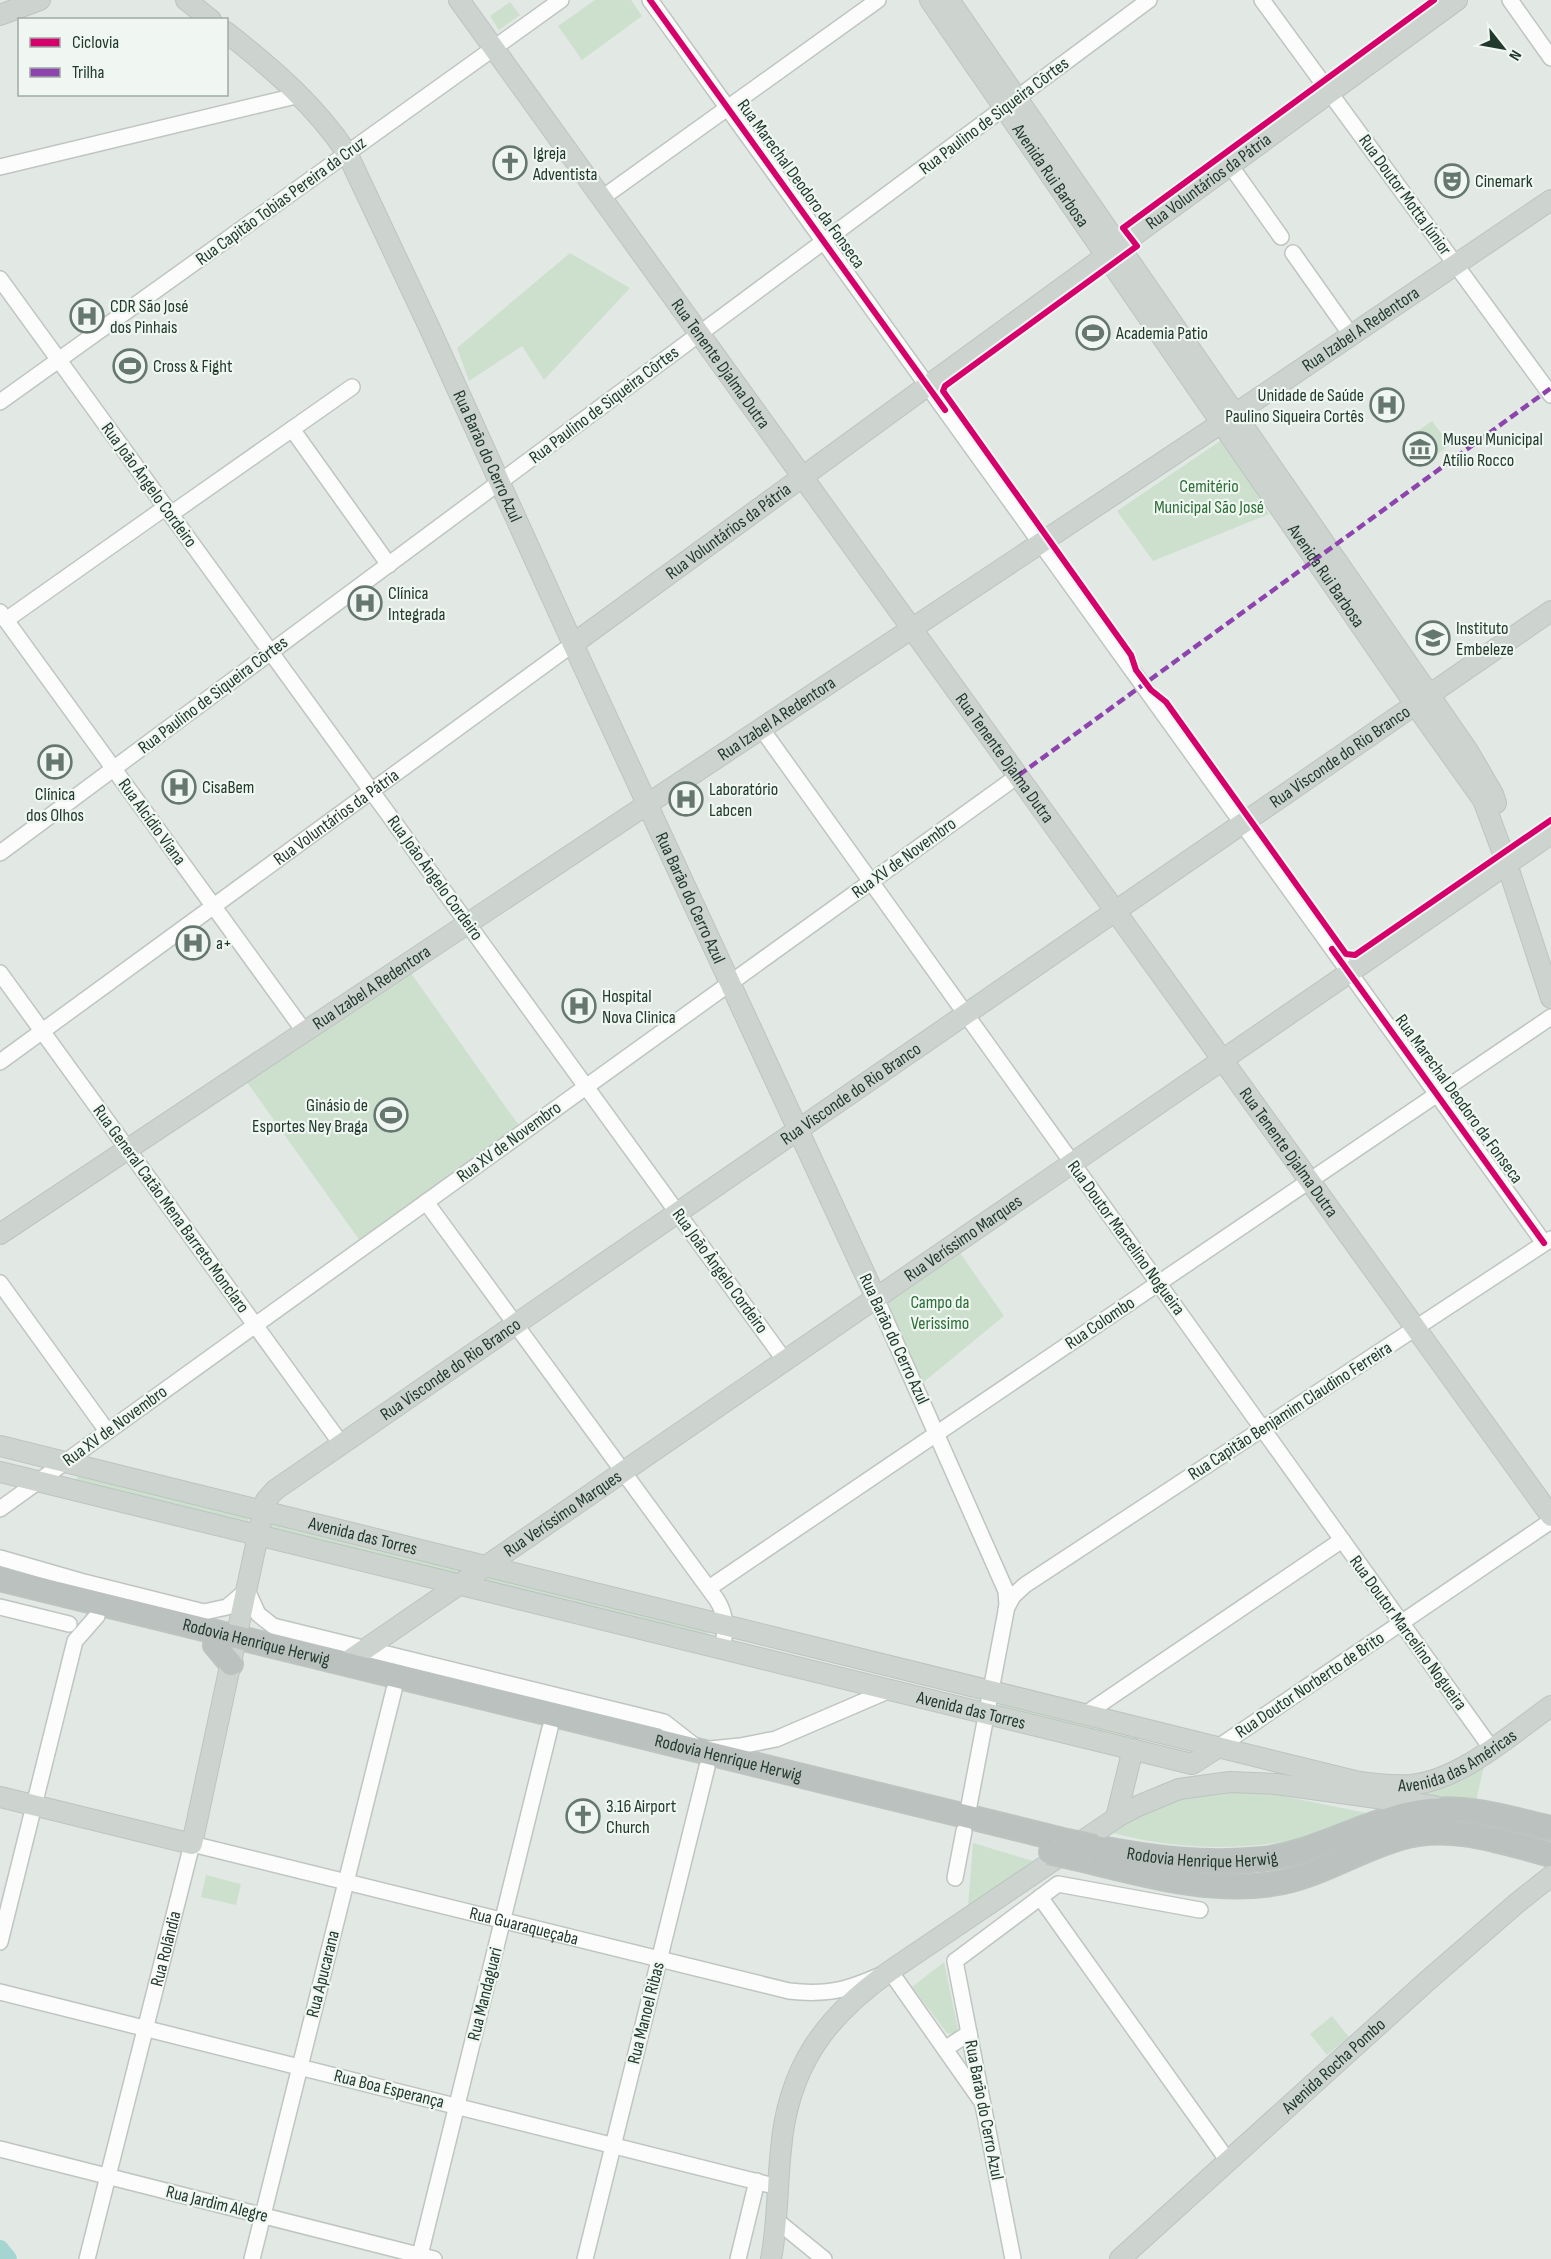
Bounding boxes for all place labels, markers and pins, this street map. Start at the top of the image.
place label: Igreja Adventista [532,143,598,185]
church icon: Igreja Adventista [492,145,528,181]
theatre icon: Cinemark [1434,163,1470,199]
place label: Cinemark [1475,171,1533,192]
place label: CDR São José dos Pinhais [110,296,189,338]
hospital icon: CDR São José dos Pinhais [69,298,105,334]
sports icon: Academia Patio [1075,315,1111,351]
place label: Academia Patio [1115,323,1208,344]
sports icon: Cross & Fight [112,348,148,384]
place label: Cross & Fight [153,356,233,377]
place label: Unidade de Saúde Paulino Siqueira Cortês [1225,385,1364,427]
hospital icon: Unidade de Saúde Paulino Siqueira Cortês [1369,387,1405,423]
place label: Museu Municipal Atílio Rocco [1442,429,1543,471]
museum icon: Museu Municipal Atílio Rocco [1402,431,1438,467]
place label: Clínica Integrada [388,583,446,625]
hospital icon: Clínica Integrada [347,585,383,621]
place label: Instituto Embeleze [1456,618,1514,660]
school or university icon: Instituto Embeleze [1415,620,1451,656]
hospital icon: Clínica dos Olhos [37,744,73,780]
hospital icon: CisaBem [161,769,197,805]
place label: CisaBem [202,777,254,798]
place label: Laboratório Labcen [709,779,778,821]
hospital icon: Laboratório Labcen [668,781,704,817]
place label: Clínica dos Olhos [26,784,84,826]
hospital icon: a+ [175,925,211,961]
place label: a+ [216,933,232,954]
place label: Hospital Nova Clinica [602,986,676,1028]
hospital icon: Hospital Nova Clinica [561,988,597,1024]
place label: Ginásio de Esportes Ney Braga [252,1095,368,1137]
sports icon: Ginásio de Esportes Ney Braga [373,1097,409,1133]
place label: 3.16 Airport Church [606,1796,677,1838]
church icon: 3.16 Airport Church [565,1798,601,1834]

